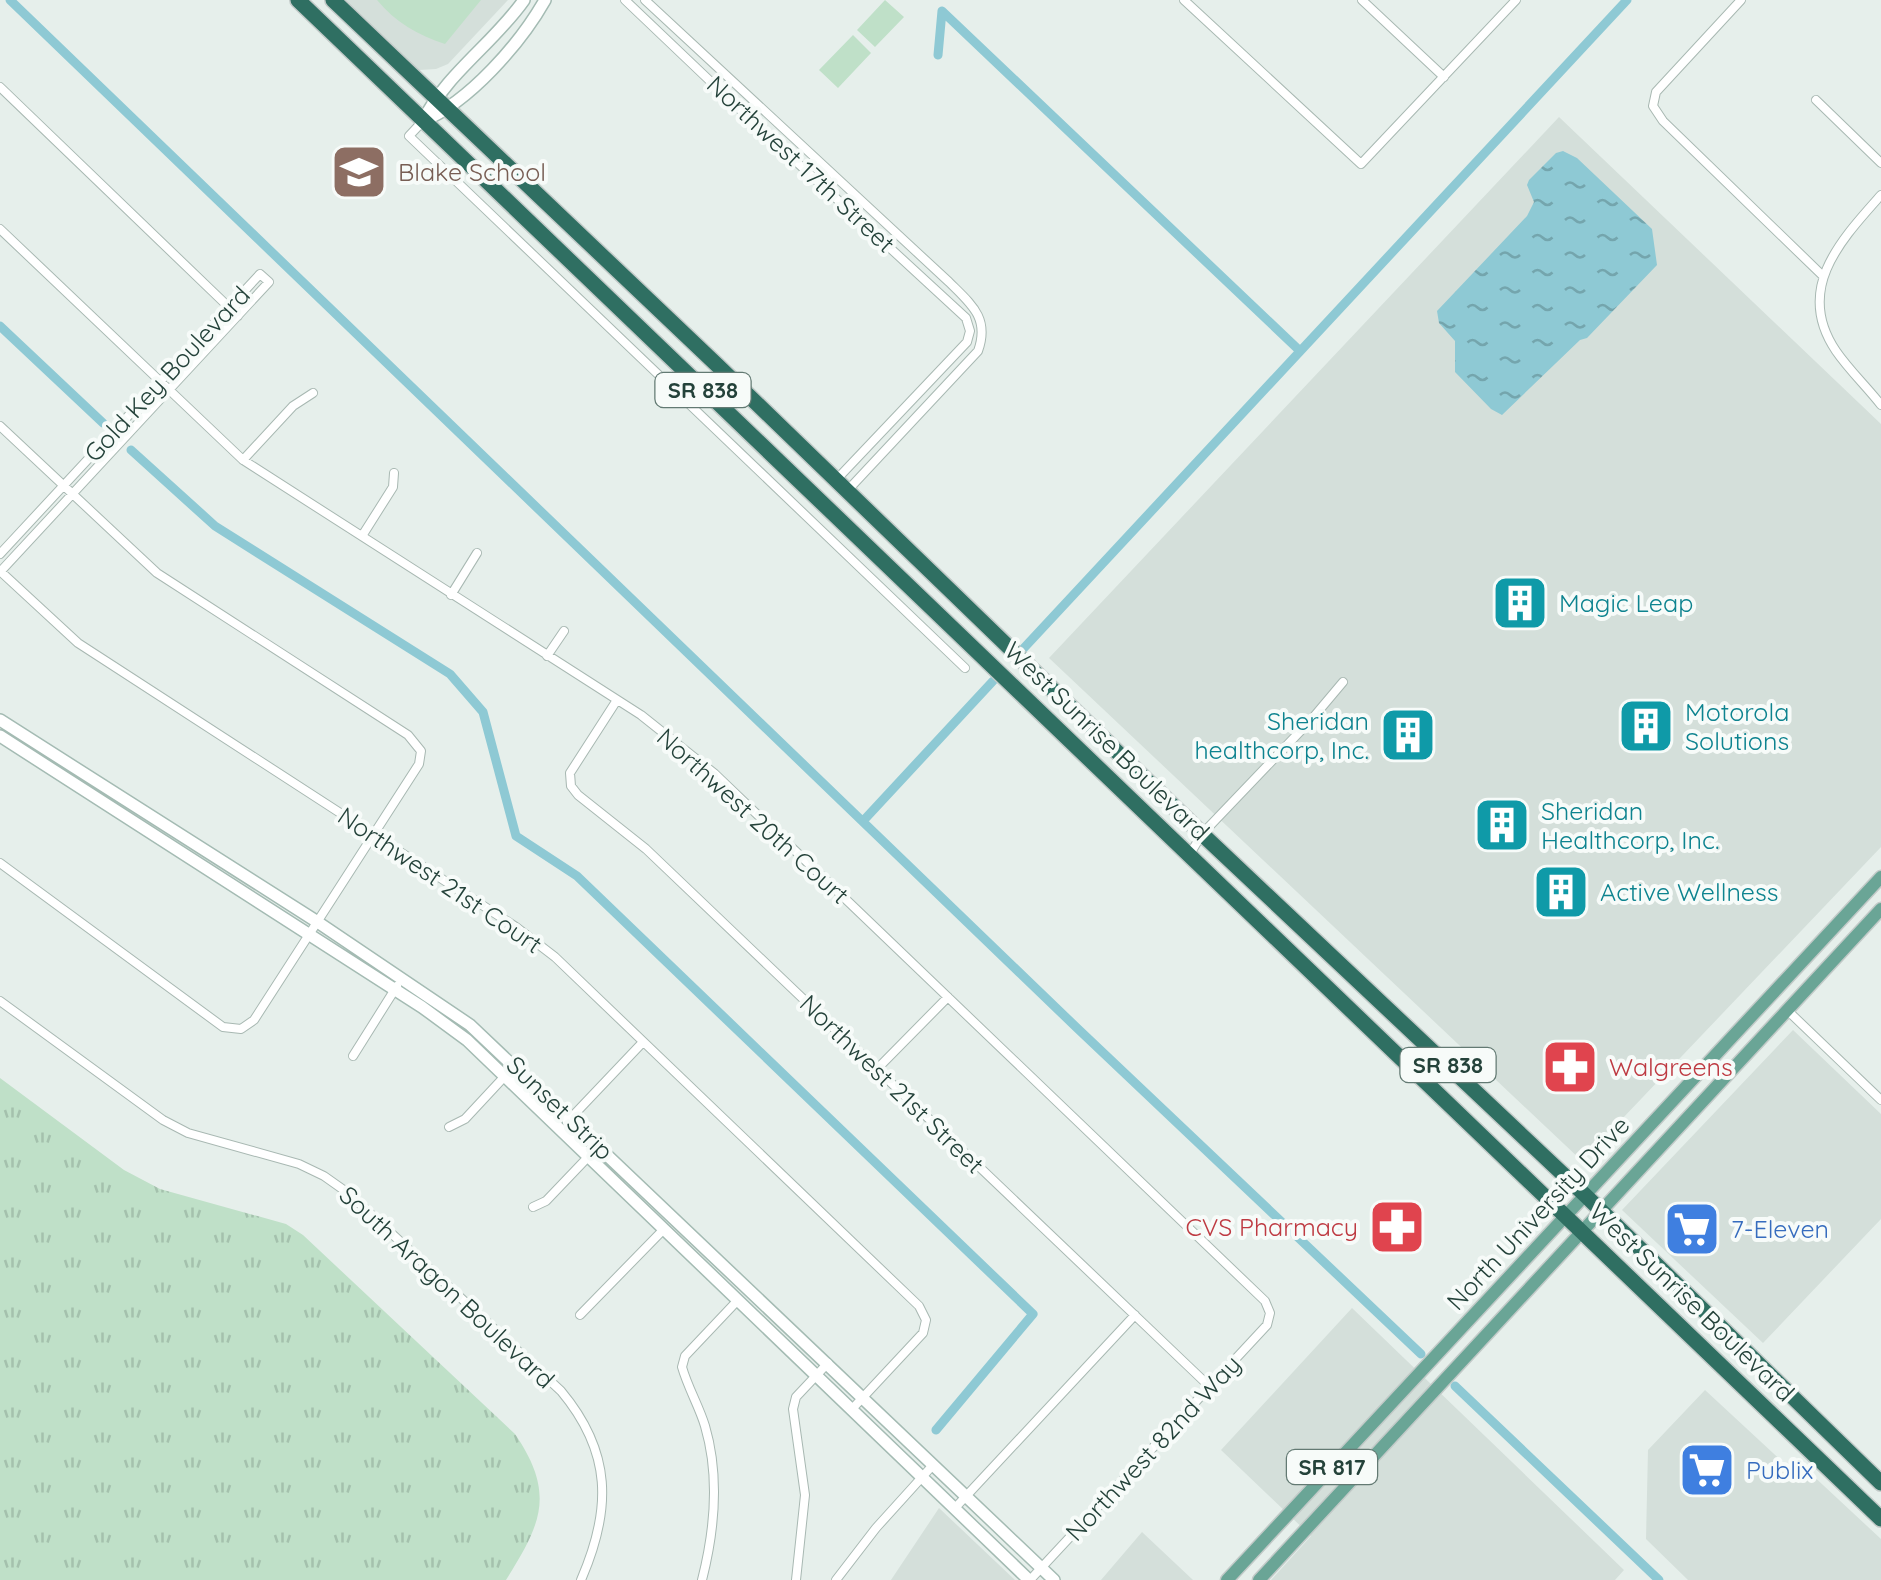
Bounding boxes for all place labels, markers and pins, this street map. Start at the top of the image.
school or university icon: Blake School [329,142,389,202]
place label: Blake School [398,156,546,187]
building icon: Magic Leap [1490,573,1550,633]
place label: Magic Leap [1559,587,1693,618]
building icon: Motorola Solutions [1616,696,1676,756]
place label: Motorola Solutions [1685,696,1789,756]
place label: Sheridan healthcorp, Inc. [1194,705,1369,765]
building icon: Sheridan healthcorp, Inc. [1378,705,1438,765]
building icon: Sheridan Healthcorp, Inc. [1472,795,1532,855]
place label: Sheridan Healthcorp, Inc. [1541,795,1719,855]
building icon: Active Wellness [1531,862,1591,922]
place label: Active Wellness [1600,876,1778,907]
pharmacy icon: Walgreens [1540,1037,1600,1097]
place label: Walgreens [1609,1051,1733,1082]
pharmacy icon: CVS Pharmacy [1367,1197,1427,1257]
supermarket icon: 7-Eleven [1662,1199,1722,1259]
place label: CVS Pharmacy [1185,1211,1358,1242]
place label: 7-Eleven [1731,1213,1829,1244]
supermarket icon: Publix [1677,1440,1737,1500]
place label: Publix [1746,1454,1813,1485]

